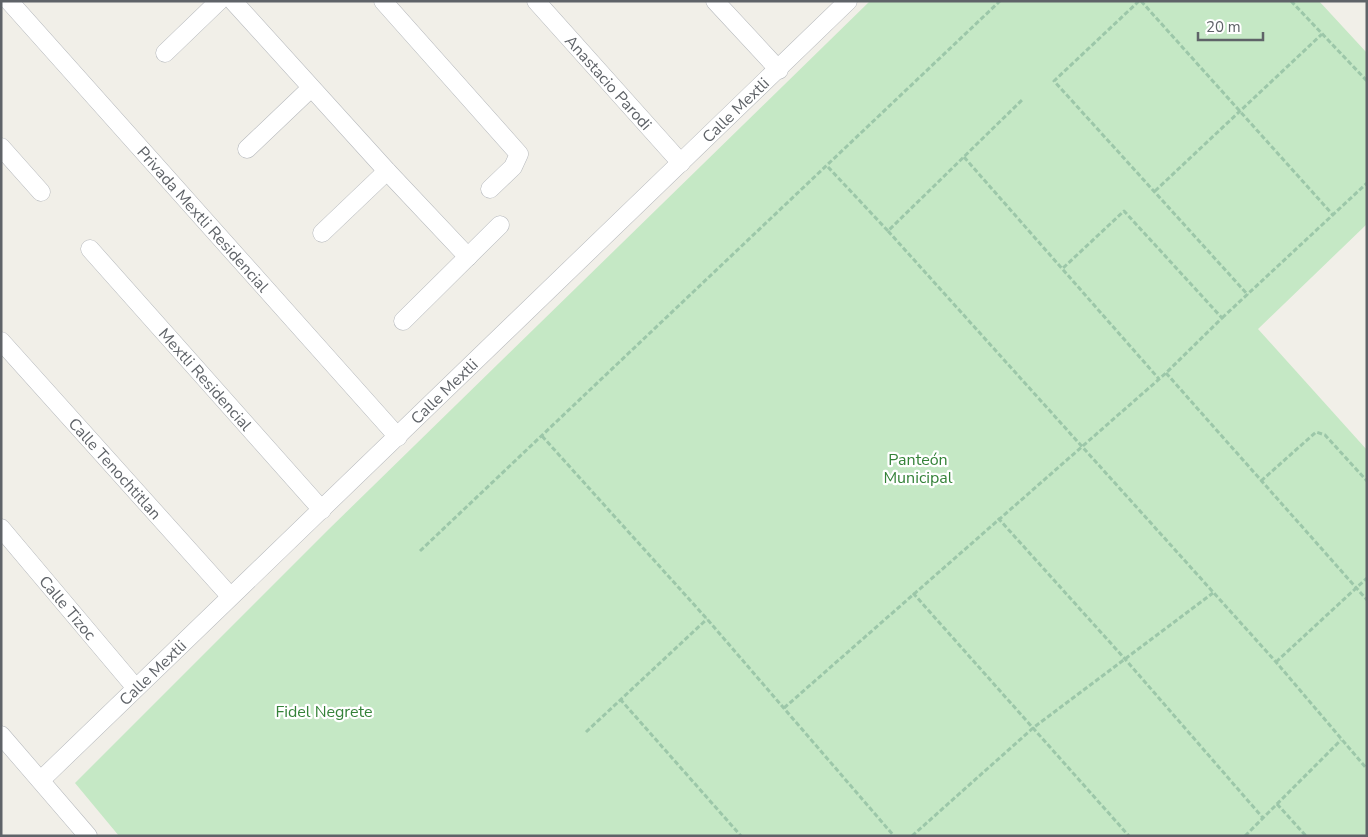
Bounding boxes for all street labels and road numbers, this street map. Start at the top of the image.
street label: Anastacio Parodi [559,30,656,135]
street label: Calle Mextli [698,73,774,148]
street label: Privada Mextli Residencial [132,142,274,297]
street label: Mextli Residencial [153,324,257,436]
street label: Calle Mextli [406,354,483,429]
street label: Calle Tenochtitlan [63,413,166,525]
street label: Calle Tizoc [34,571,101,646]
street label: Calle Mextli [115,635,192,711]

